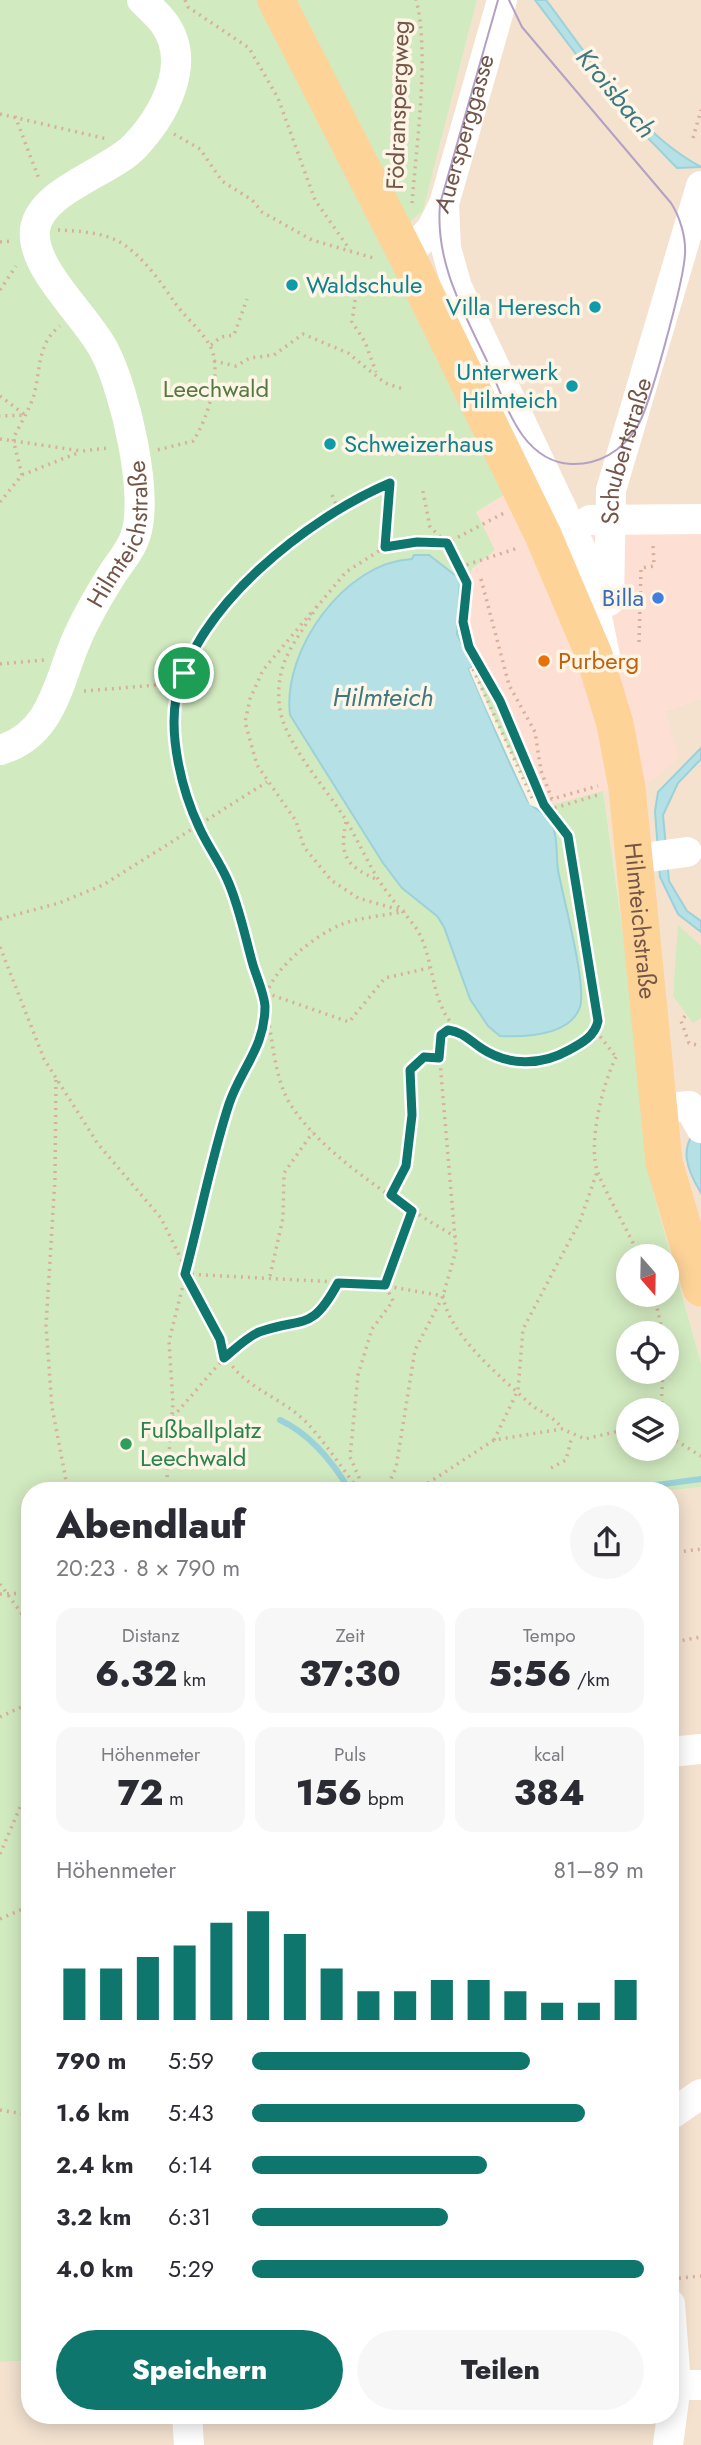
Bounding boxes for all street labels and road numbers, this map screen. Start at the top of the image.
street label: Födranspergweg [377,20,418,190]
street label: Auersperggasse [424,50,503,219]
street label: Schubertstraße [592,373,660,525]
street label: Hilmteichstraße [78,459,157,614]
street label: Hilmteichstraße [615,841,666,1001]

